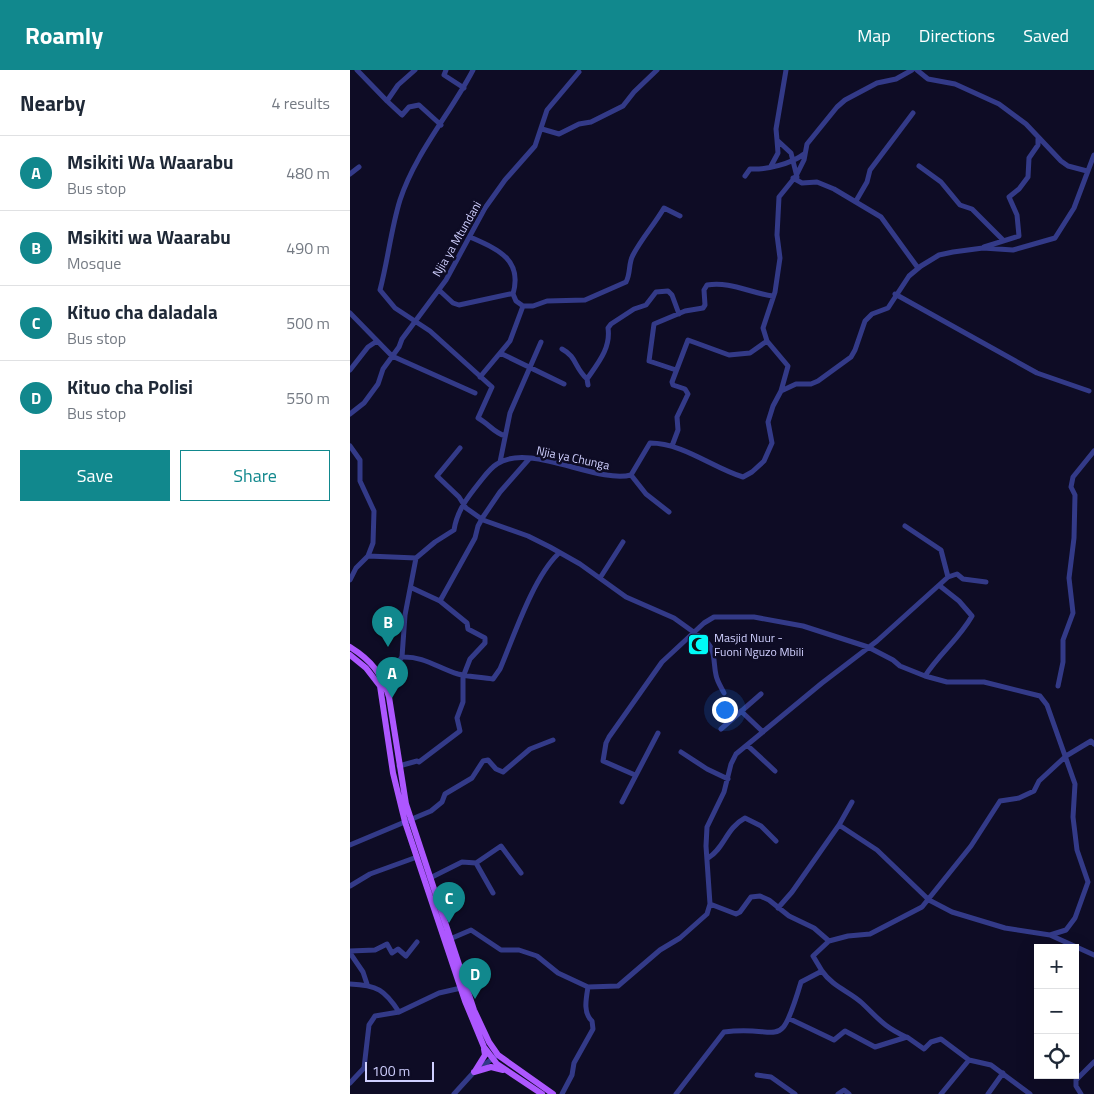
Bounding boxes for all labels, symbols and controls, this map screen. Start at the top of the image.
text: Roamly [25,17,103,53]
text: Map [857,22,891,49]
text: Directions [919,22,995,49]
text: Saved [1023,22,1069,49]
text: Nearby [20,87,85,119]
text: 4 results [271,91,330,115]
text: Msikiti Wa Waarabu [67,147,234,176]
text: A [31,161,41,185]
text: 480 m [286,161,330,185]
text: Bus stop [67,176,126,200]
street label: Njia ya Mtundani [427,197,486,280]
text: Msikiti wa Waarabu [67,222,231,251]
text: B [31,236,41,260]
text: 490 m [286,236,330,260]
text: Mosque [67,251,121,275]
text: Kituo cha daladala [67,297,218,326]
text: C [32,311,40,335]
text: 500 m [286,311,330,335]
text: Bus stop [67,326,126,350]
text: Kituo cha Polisi [67,372,193,401]
text: D [31,386,41,410]
text: 550 m [286,386,330,410]
text: Bus stop [67,401,126,425]
street label: Njia ya Chunga [535,440,611,475]
button: Save [20,450,170,501]
button: Share [180,450,330,501]
pin: B [372,606,404,647]
place label: Masjid Nuur - Fuoni Nguzo Mbili [714,628,804,661]
mosque icon: Masjid Nuur - Fuoni Nguzo Mbili [686,633,710,657]
pin: A [376,657,408,698]
your location [712,697,738,723]
pin: C [433,882,465,923]
map controls [1034,944,1079,1079]
button: + [1034,944,1079,989]
pin: D [459,958,491,999]
button: − [1034,989,1079,1034]
button: locate [1034,1034,1079,1079]
scale bar [365,1059,434,1082]
text: 100 m [372,1060,410,1081]

